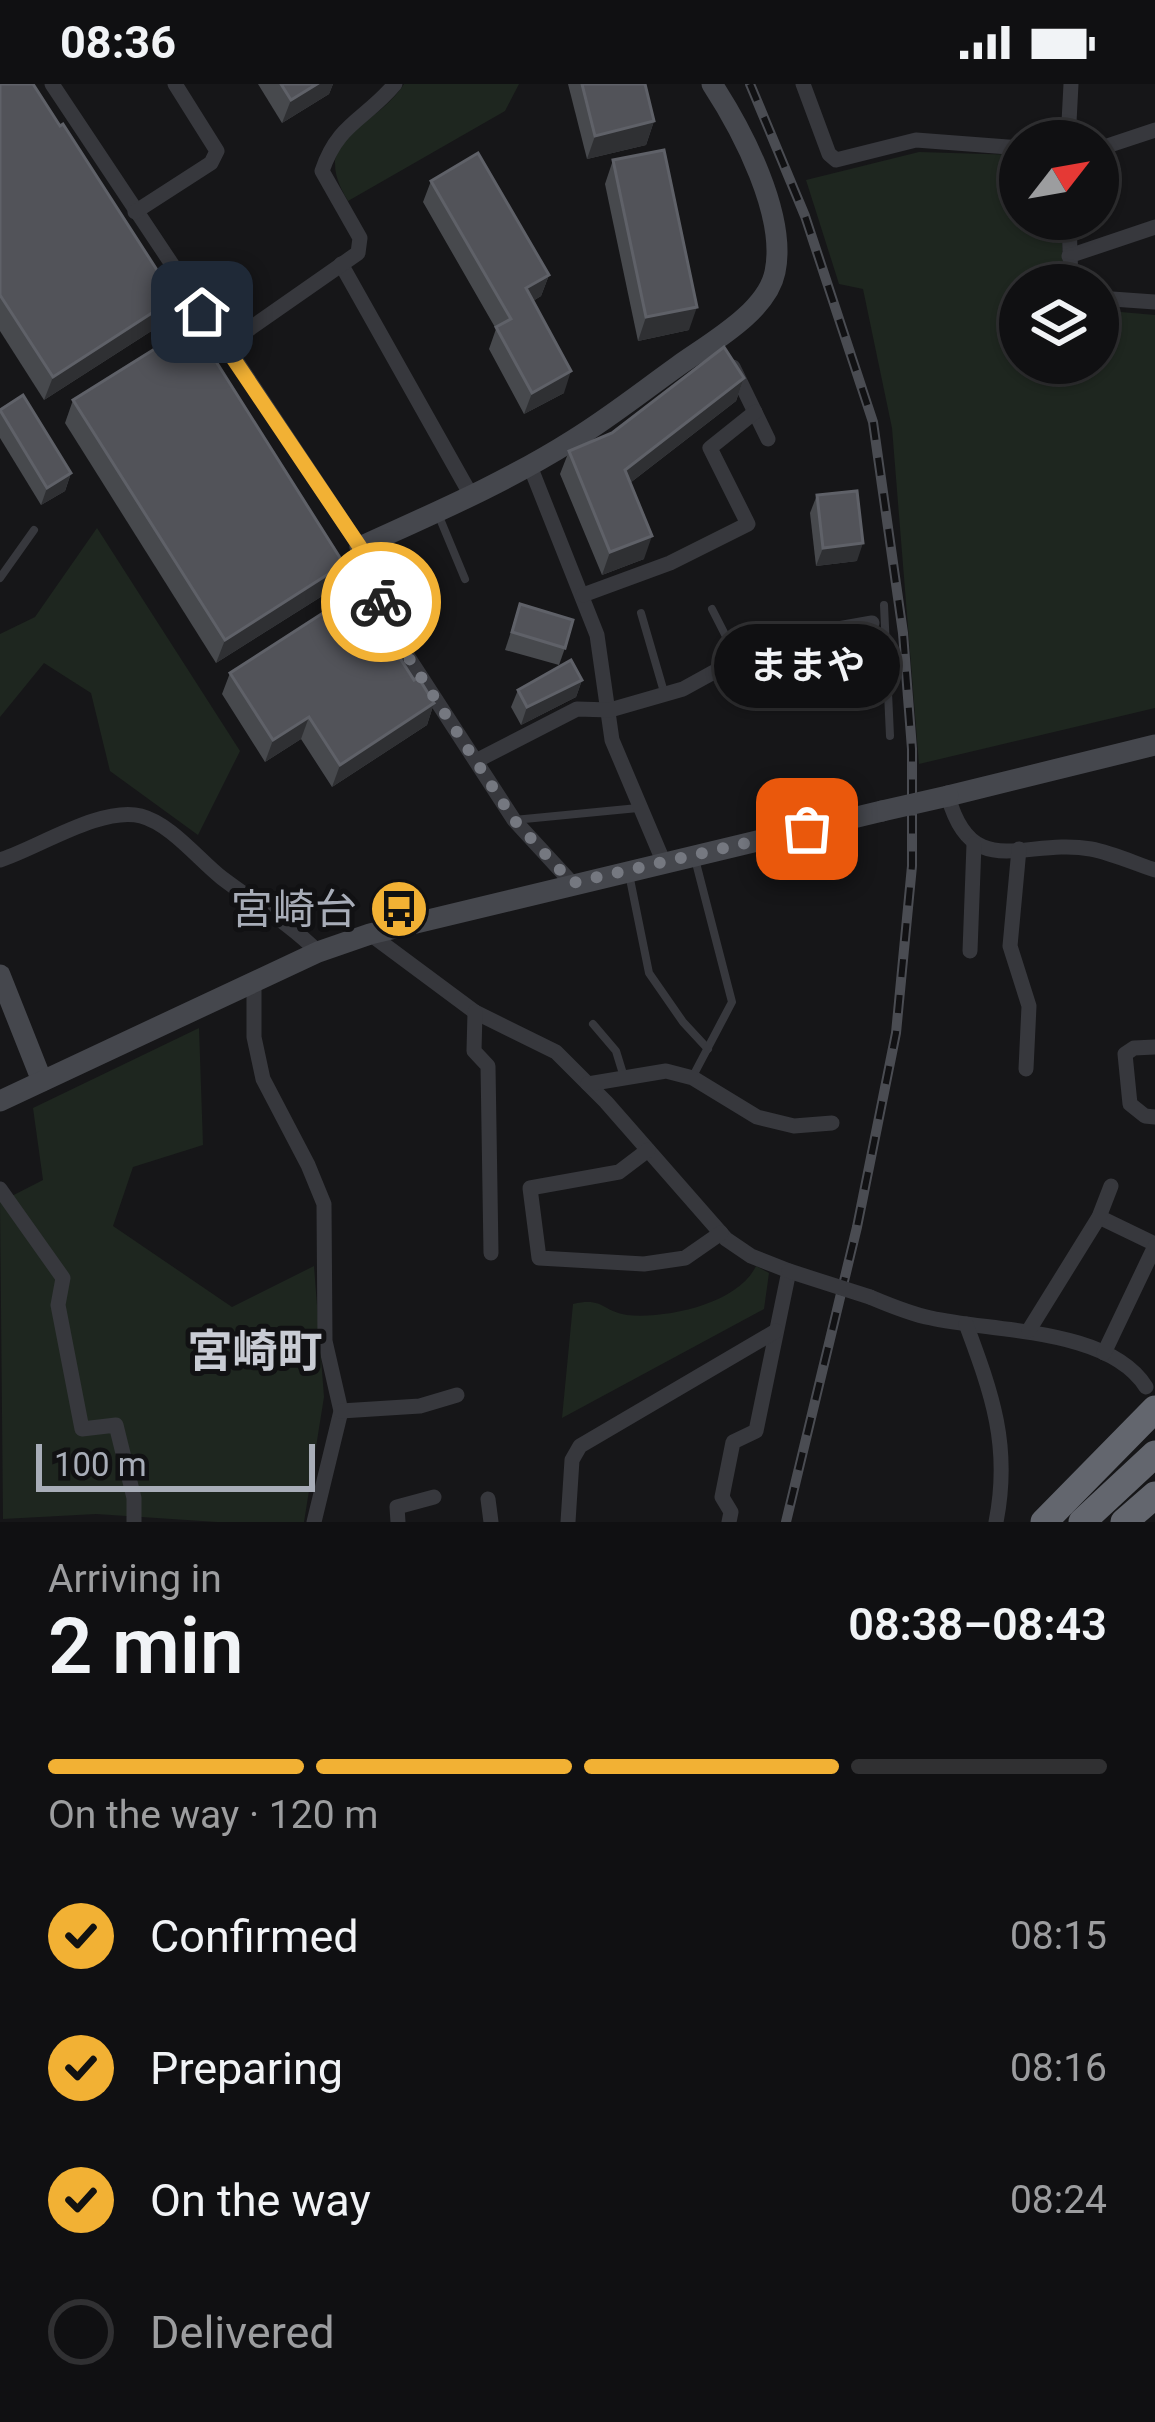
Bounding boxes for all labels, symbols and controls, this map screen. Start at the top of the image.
text: 08:36 [60,16,176,69]
north arrow [999,120,1119,240]
map controls [999,120,1119,384]
pin [151,261,253,363]
button: layers [999,264,1119,384]
icon: home [169,279,235,345]
courier [321,542,441,662]
icon: bike [348,569,414,635]
callout: ままや [714,625,900,709]
text: ままや [748,643,866,689]
pin [756,778,858,880]
icon: bag [774,796,840,862]
bus stop icon: 宮崎台 [368,878,430,940]
place label: 宮崎台 [231,885,357,934]
district label: 宮崎町 [187,1325,323,1378]
scale bar [36,1438,315,1491]
text: 100 m [54,1445,147,1484]
text: Arriving in [48,1556,222,1602]
text: 08:38–08:43 [848,1598,1107,1651]
text: 2 min [48,1601,244,1692]
text: On the way · 120 m [48,1792,379,1838]
icon: check [48,1903,114,1969]
text: Confirmed [150,1910,359,1963]
text: 08:15 [1010,1913,1107,1959]
icon: check [48,2035,114,2101]
text: Preparing [150,2042,343,2095]
text: 08:16 [1010,2045,1107,2091]
icon: check [48,2167,114,2233]
text: On the way [150,2174,371,2227]
text: 08:24 [1010,2177,1107,2223]
text: Delivered [150,2306,335,2359]

